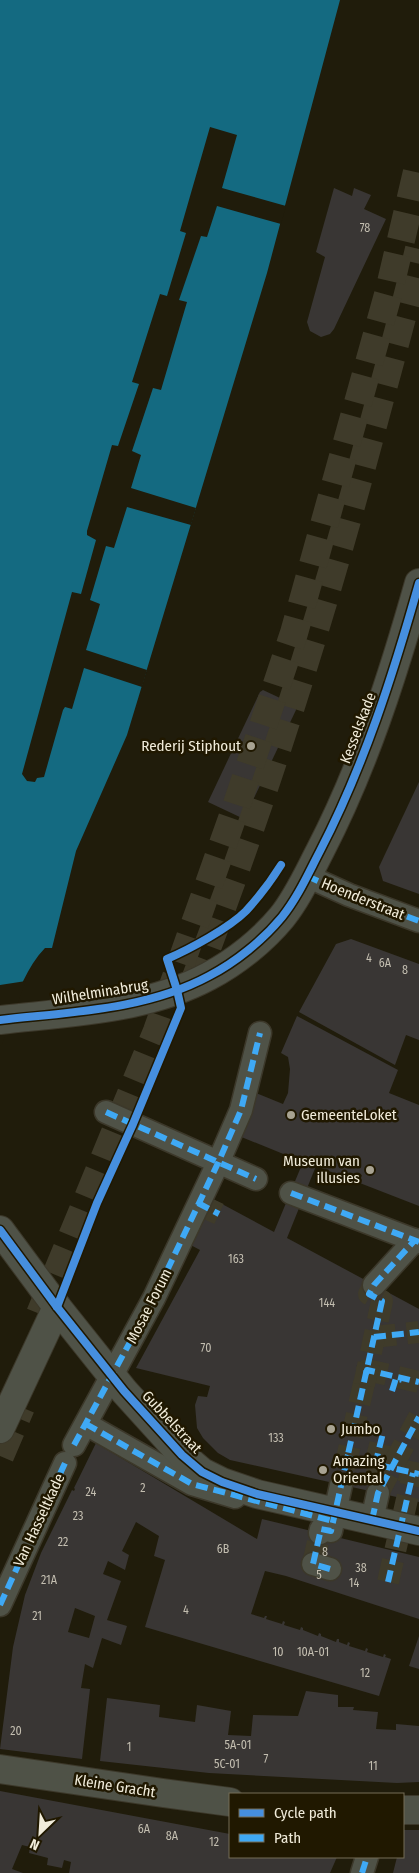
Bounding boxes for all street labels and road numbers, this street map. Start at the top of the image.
street label: Kesselskade [336,690,380,766]
street label: Hoenderstraat [319,874,407,924]
street label: Wilhelminabrug [51,976,149,1008]
street label: Mosae Forum [122,1266,176,1346]
street label: Gubbelstraat [138,1387,206,1457]
street label: Van Hasseltkade [10,1471,68,1569]
street label: Kleine Gracht [73,1771,157,1801]

